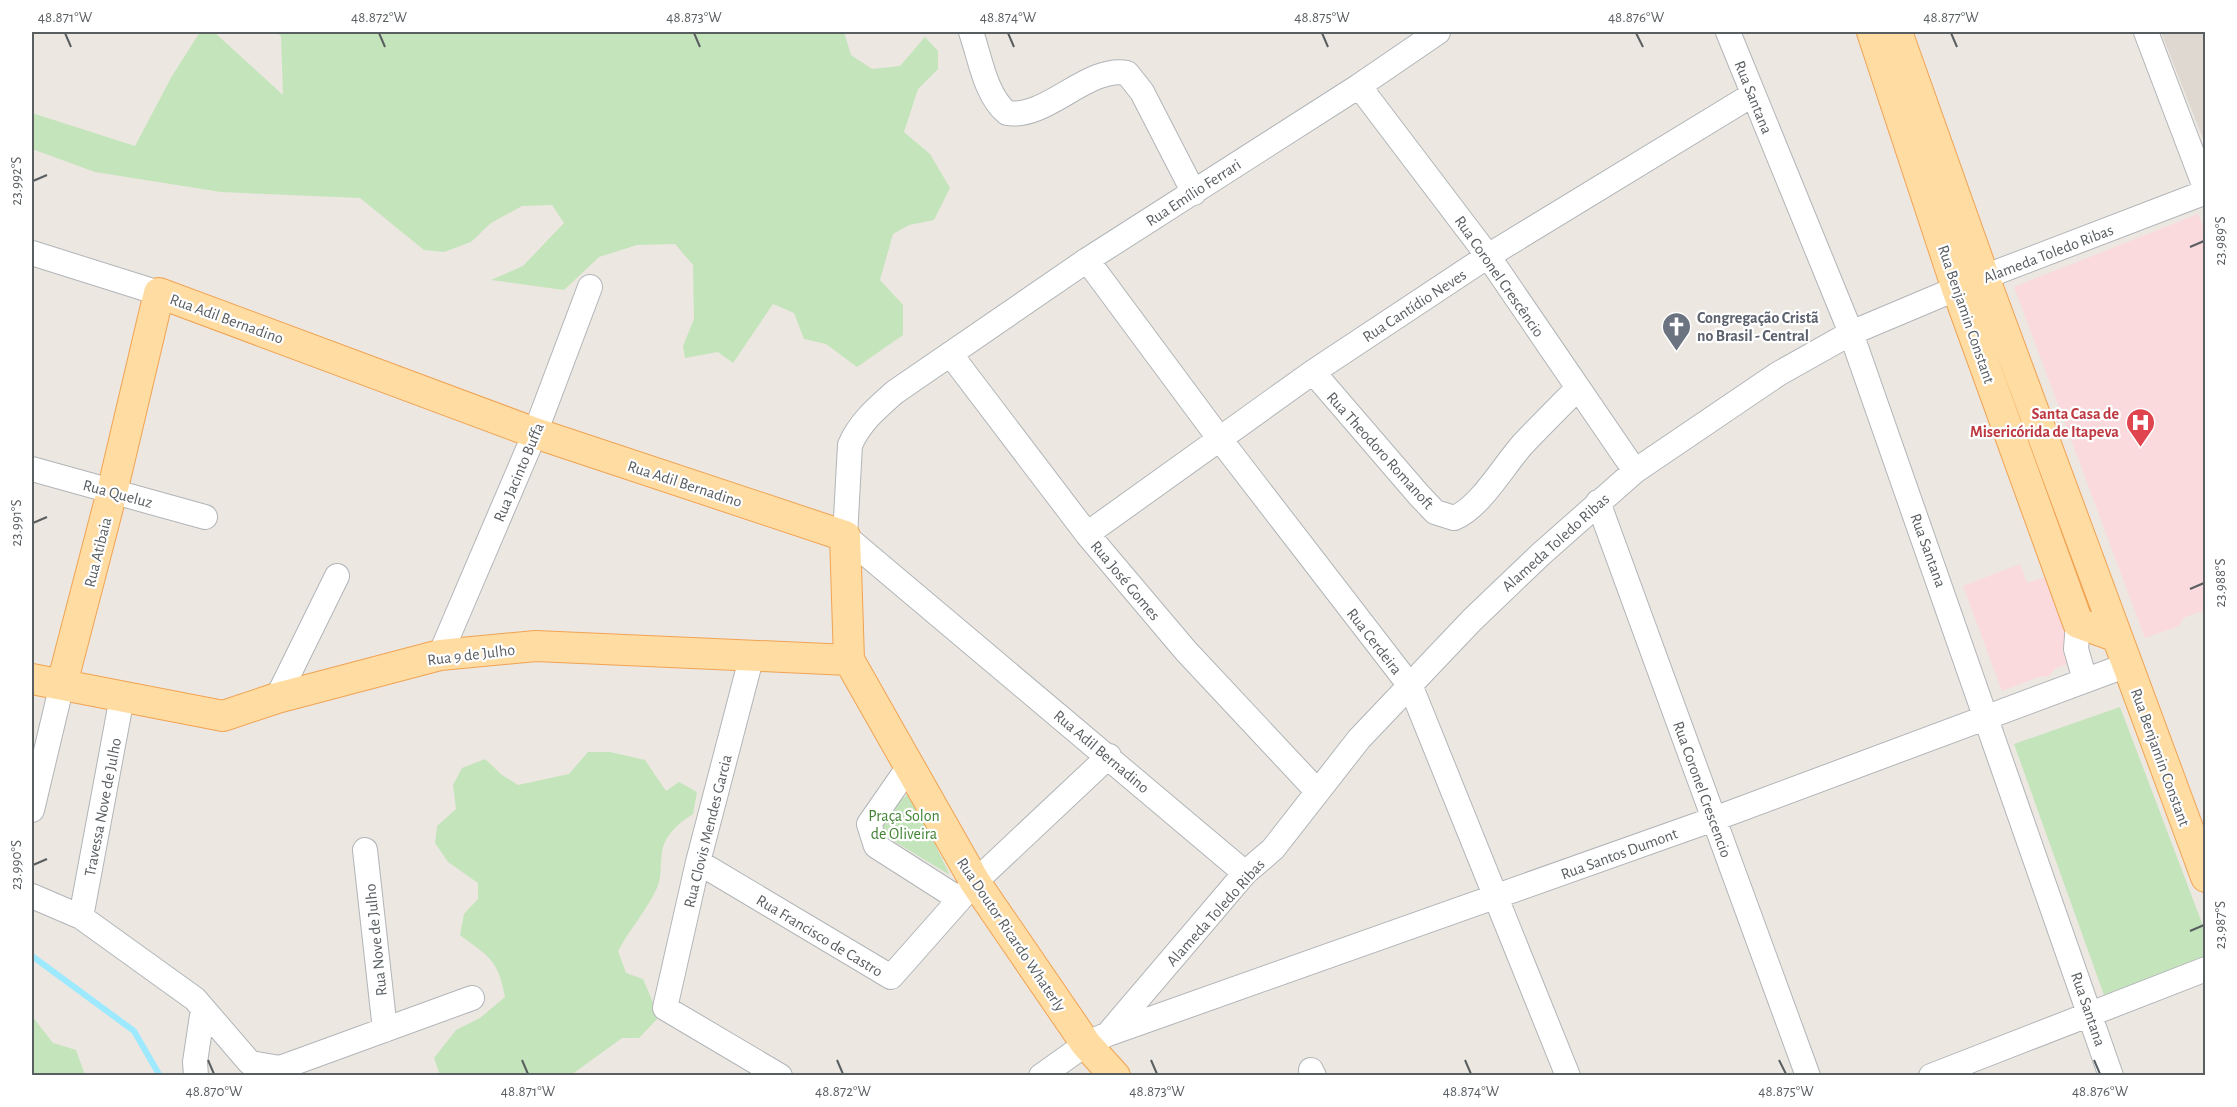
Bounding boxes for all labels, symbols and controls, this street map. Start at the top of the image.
text: 48.871°W [38,10,93,25]
text: 48.872°W [351,10,408,25]
text: 48.873°W [666,10,722,25]
text: 48.874°W [980,10,1037,25]
text: 48.875°W [1294,10,1350,25]
text: 48.876°W [1608,10,1665,25]
text: 48.877°W [1923,10,1979,25]
street label: Rua Santana [1731,58,1775,136]
street label: Rua Emílio Ferrari [1143,156,1244,229]
text: 23.992°S [9,157,24,205]
street label: Rua Coronel Crescêncio [1451,213,1547,340]
text: 23.989°S [2213,216,2228,266]
street label: Alameda Toledo Ribas [1981,222,2116,286]
street label: Rua Benjamin Constant [1934,243,1997,386]
street label: Rua Cantídio Neves [1360,266,1469,345]
street label: Rua Adil Bernadino [168,291,286,347]
church icon: Congregação Cristã no Brasil - Central [1660,310,1692,352]
place label: Congregação Cristã no Brasil - Central [1697,310,1819,344]
street label: Rua Theodoro Romanoft [1324,389,1437,512]
place label: Santa Casa de Misericórida de Itapeva [1970,406,2119,440]
hospital icon: Santa Casa de Misericórida de Itapeva [2124,406,2156,448]
street label: Rua Jacinto Buffa [491,421,547,524]
street label: Rua Adil Bernadino [625,458,744,510]
street label: Rua Queluz [81,477,155,512]
street label: Alameda Toledo Ribas [1499,491,1612,595]
text: 23.991°S [9,499,24,547]
street label: Rua Santana [1907,511,1949,589]
street label: Rua Atibaia [82,516,114,589]
street label: Rua José Gomes [1088,538,1163,623]
text: 23.988°S [2213,558,2228,608]
street label: Rua Cerdeira [1344,605,1405,678]
street label: Rua 9 de Julho [426,642,516,668]
street label: Rua Benjamin Constant [2127,686,2192,829]
street label: Rua Adil Bernadino [1050,707,1152,796]
street label: Rua Coronel Crescencio [1670,719,1734,860]
street label: Travessa Nove de Julho [82,736,124,878]
street label: Rua Clovis Mendes Garcia [681,753,735,909]
park label: Praça Solon de Oliveira [868,808,940,842]
street label: Rua Santos Dumont [1559,825,1680,882]
text: 23.990°S [9,840,24,890]
street label: Rua Doutor Ricardo Whaterly [953,855,1069,1015]
street label: Alameda Toledo Ribas [1164,856,1268,969]
street label: Rua Nove de Julho [362,883,390,997]
street label: Rua Francisco de Castro [754,892,886,980]
text: 23.987°S [2213,901,2228,949]
street label: Rua Santana [2068,970,2108,1049]
text: 48.870°W [185,1084,243,1099]
text: 48.871°W [501,1084,556,1099]
text: 48.872°W [815,1084,872,1099]
text: 48.873°W [1129,1084,1185,1099]
text: 48.874°W [1443,1084,1500,1099]
text: 48.875°W [1758,1084,1814,1099]
text: 48.876°W [2072,1084,2129,1099]

